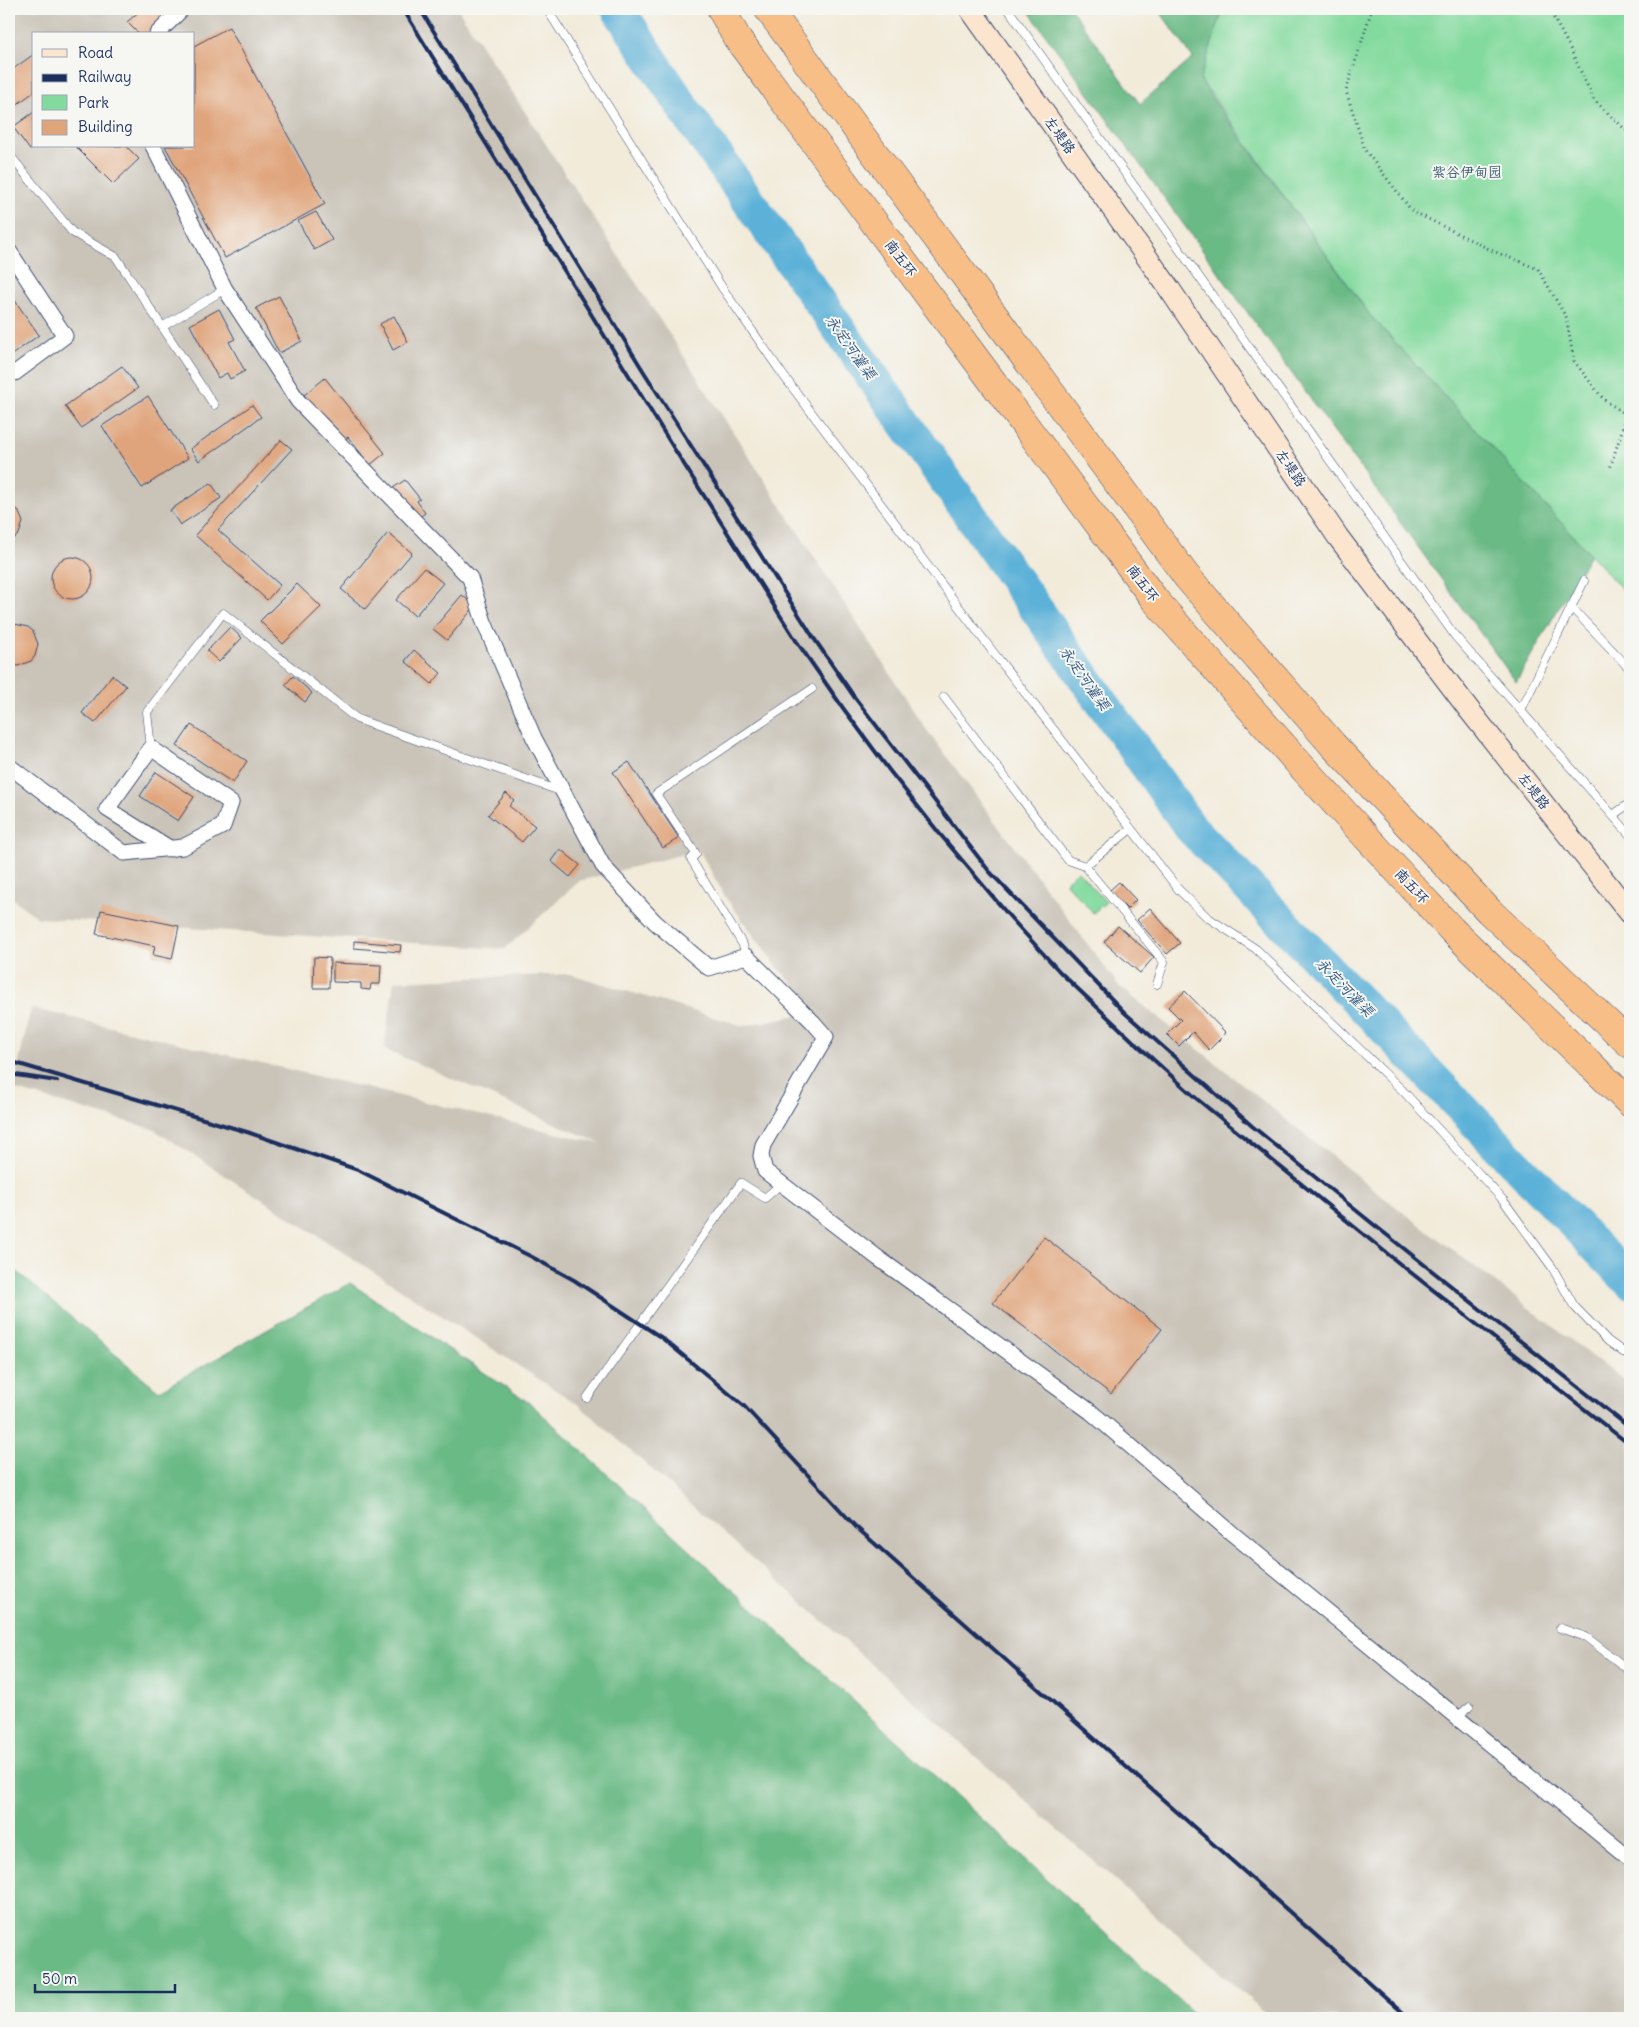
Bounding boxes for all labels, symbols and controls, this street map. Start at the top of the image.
legend [32,32,195,148]
text: Road [78,43,113,62]
text: Railway [78,67,132,86]
text: Park [78,93,109,112]
street label: 左堤路 [1041,113,1079,157]
text: Building [78,117,133,136]
park label: 紫谷伊甸园 [1432,163,1502,181]
street label: 南五环 [881,236,921,280]
water label: 永定河灌渠 [822,311,881,385]
street label: 左堤路 [1272,446,1310,490]
street label: 南五环 [1123,561,1163,605]
water label: 永定河灌渠 [1056,642,1115,716]
street label: 左堤路 [1514,769,1554,813]
street label: 南五环 [1391,865,1433,907]
water label: 永定河灌渠 [1312,953,1379,1022]
scale bar [35,1962,175,1994]
text: 50 m [42,1969,77,1988]

